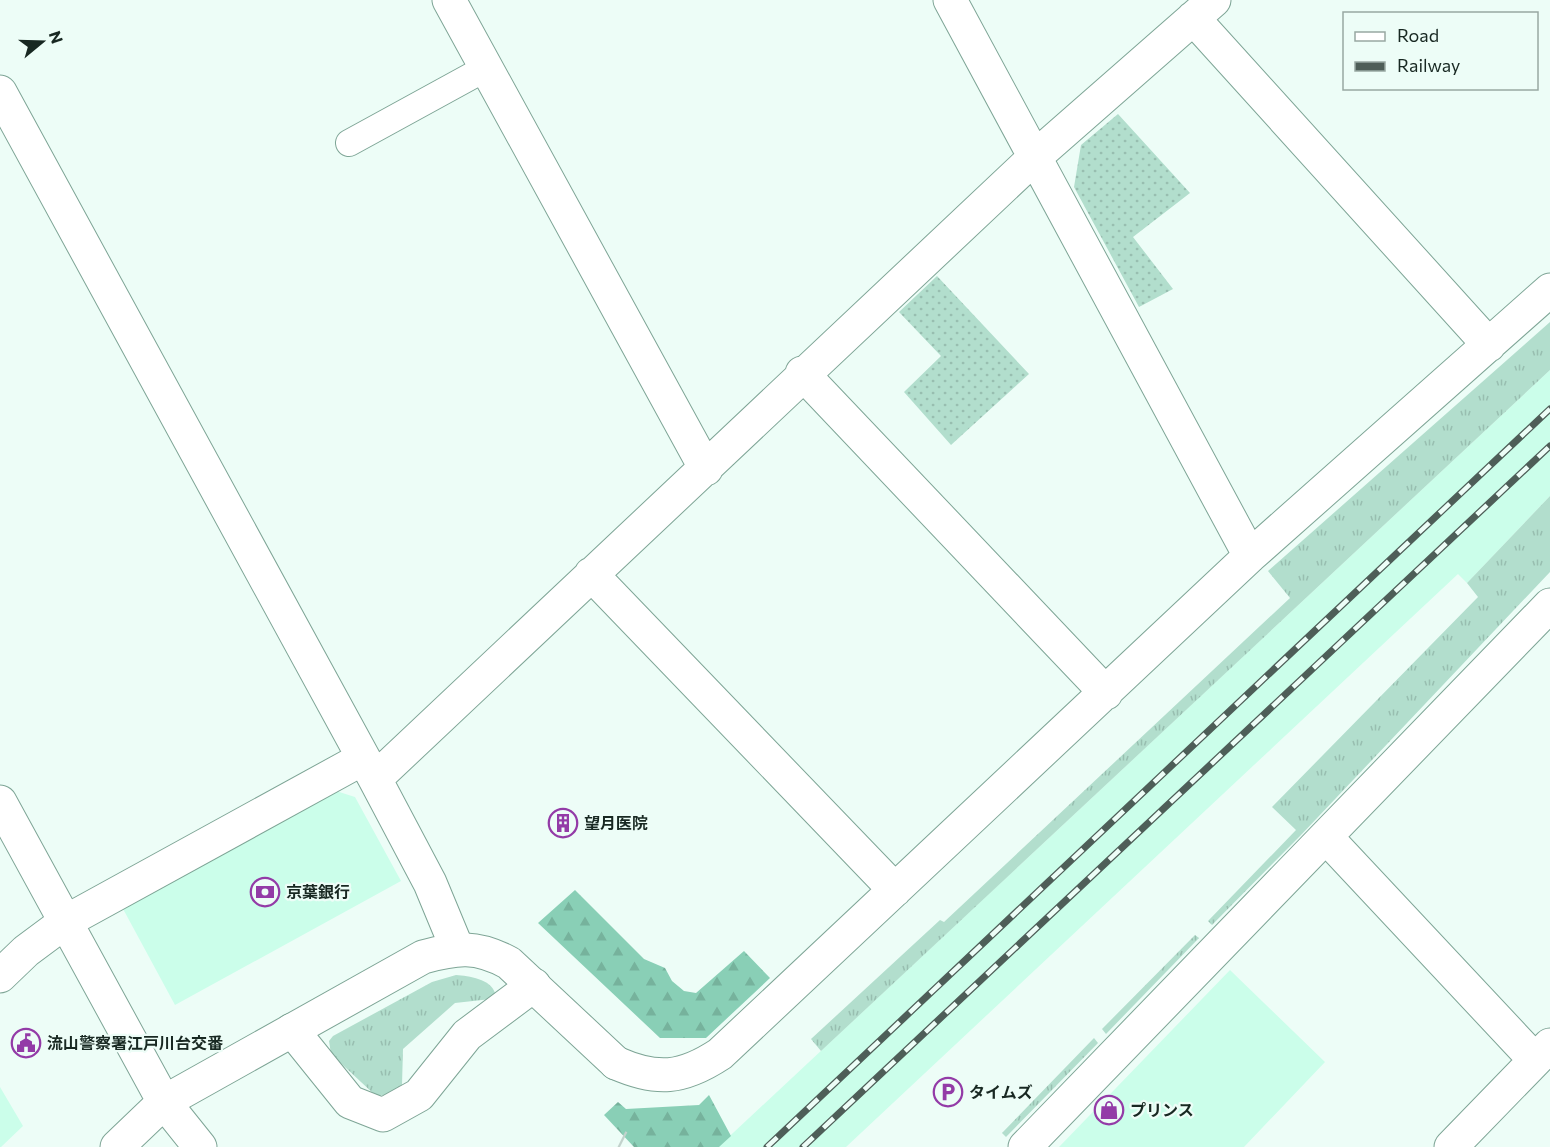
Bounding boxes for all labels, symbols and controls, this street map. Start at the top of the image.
north arrow [12,12,72,72]
legend [1343,12,1538,90]
text: Road [1397,24,1439,46]
text: N [46,28,68,46]
text: Railway [1397,54,1460,76]
building icon: 望月医院 [547,807,579,839]
place label: 望月医院 [584,813,648,832]
bank icon: 京葉銀行 [249,876,281,908]
place label: 京葉銀行 [286,882,350,901]
public building icon: 流山警察署江戸川台交番 [10,1027,42,1059]
place label: 流山警察署江戸川台交番 [47,1033,223,1052]
parking icon: タイムズ [932,1076,964,1108]
place label: タイムズ [969,1082,1033,1101]
shop icon: プリンス [1093,1094,1125,1126]
place label: プリンス [1130,1100,1194,1119]

